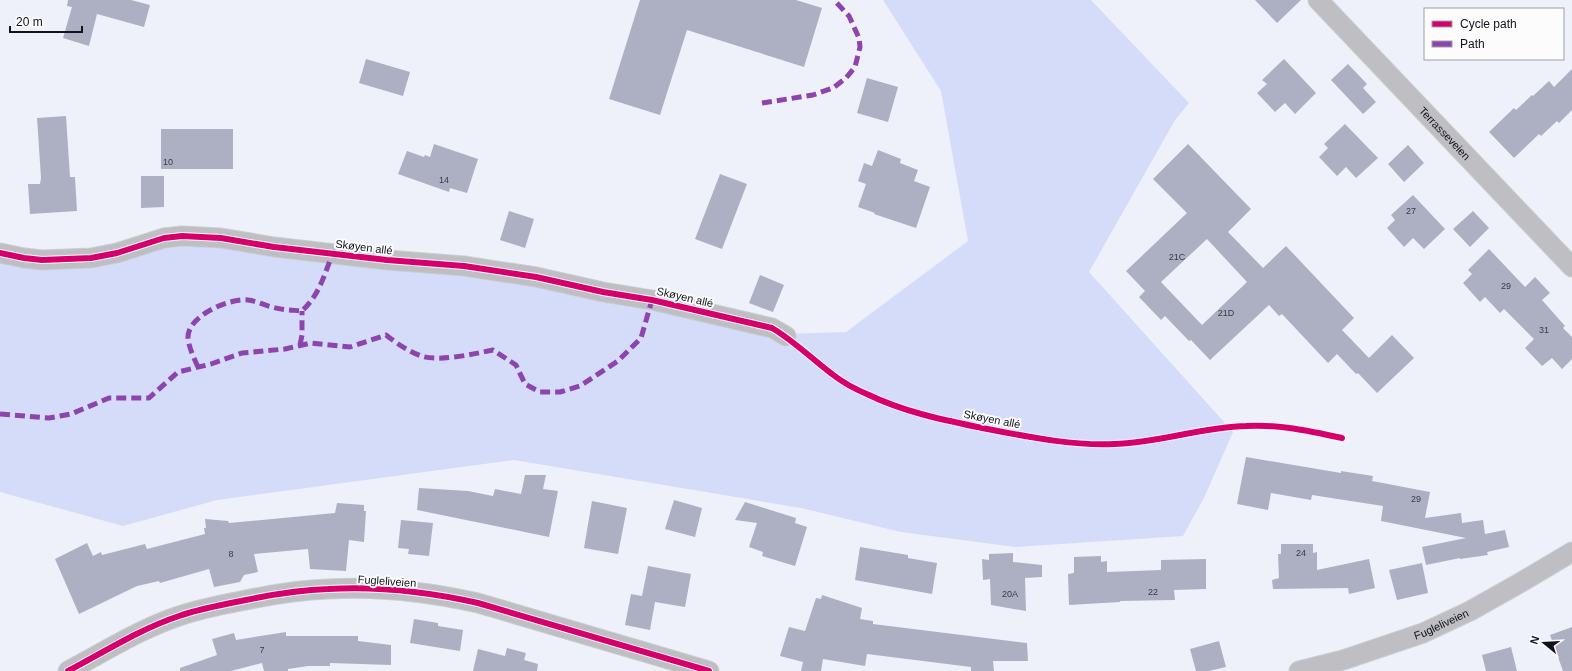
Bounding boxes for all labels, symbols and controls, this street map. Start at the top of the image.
scale bar [10,8,82,34]
legend [1424,8,1564,60]
text: 20 m [16,15,43,29]
text: Cycle path [1460,17,1517,31]
text: Path [1460,37,1485,51]
street label: Terrasseveien [1417,104,1473,162]
house number: 10 [163,157,173,167]
house number: 14 [439,175,449,185]
house number: 27 [1406,206,1416,216]
street label: Skøyen allé [335,238,393,256]
house number: 21C [1169,252,1186,262]
house number: 29 [1501,281,1511,291]
street label: Skøyen allé [656,285,714,309]
house number: 21D [1218,308,1235,318]
house number: 31 [1539,325,1549,335]
street label: Skøyen allé [963,408,1021,430]
house number: 29 [1411,494,1421,504]
house number: 24 [1296,548,1306,558]
house number: 8 [228,549,234,559]
street label: Fugleliveien [357,573,417,589]
house number: 22 [1148,587,1158,597]
house number: 20A [1002,589,1018,599]
street label: Fugleliveien [1412,607,1470,642]
north arrow [1524,623,1564,663]
text: N [1528,634,1541,646]
house number: 7 [259,645,265,655]

